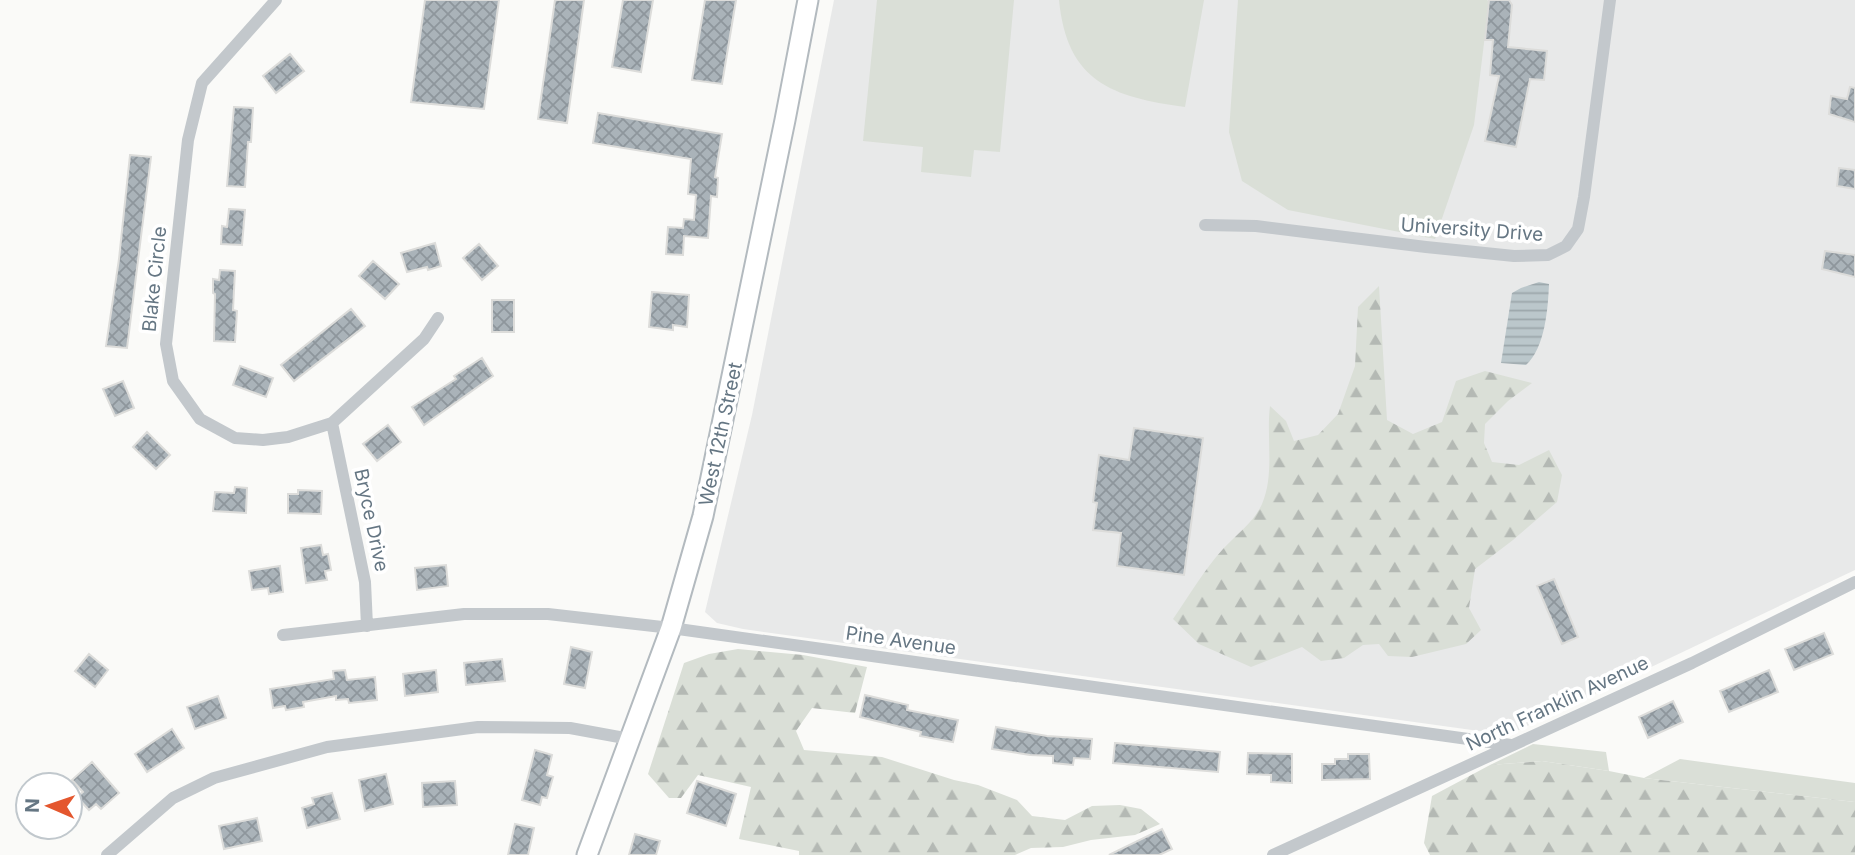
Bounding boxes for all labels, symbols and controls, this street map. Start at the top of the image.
street label: University Drive [1400,213,1544,246]
street label: Blake Circle [138,225,171,333]
street label: West 12th Street [694,360,747,508]
street label: Bryce Drive [349,467,394,574]
street label: Pine Avenue [844,621,958,660]
street label: North Franklin Avenue [1462,651,1652,756]
north arrow [14,771,84,841]
text: N [21,798,44,813]

